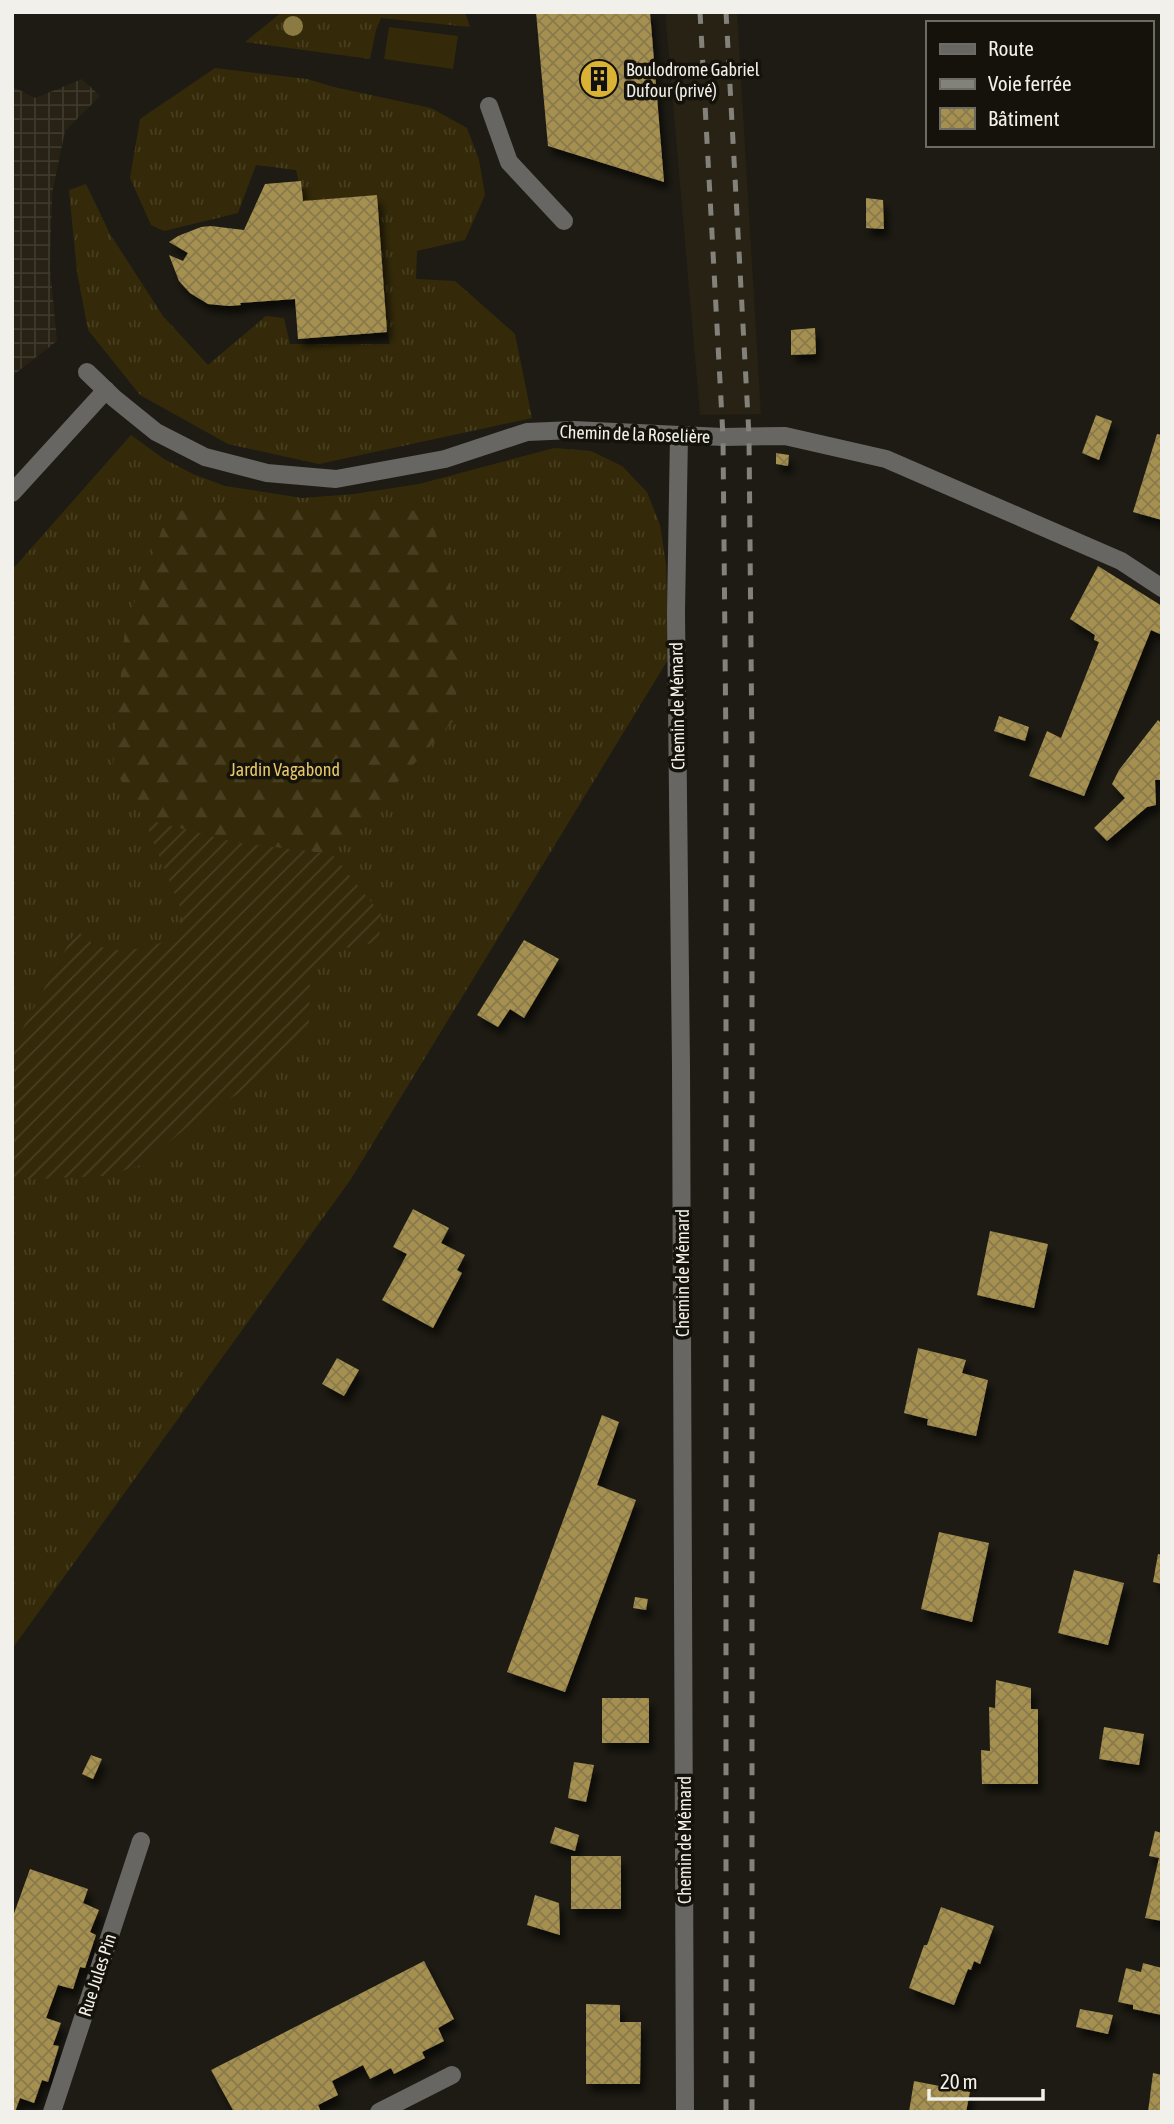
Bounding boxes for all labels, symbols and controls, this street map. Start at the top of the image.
legend [926,21,1153,147]
text: Route [988,36,1034,60]
building icon: Boulodrome Gabriel Dufour (privé) [578,58,620,100]
place label: Boulodrome Gabriel Dufour (privé) [626,59,760,101]
text: Voie ferrée [988,71,1071,95]
text: Bâtiment [988,106,1059,130]
street label: Chemin de la Roselière [559,421,711,447]
street label: Chemin de Mémard [665,642,689,770]
park label: Jardin Vagabond [230,759,340,780]
street label: Chemin de Mémard [672,1209,693,1337]
street label: Chemin de Mémard [674,1776,695,1904]
street label: Rue Jules Pin [74,1931,120,2019]
scale bar [929,2058,1043,2102]
text: 20 m [940,2069,978,2093]

